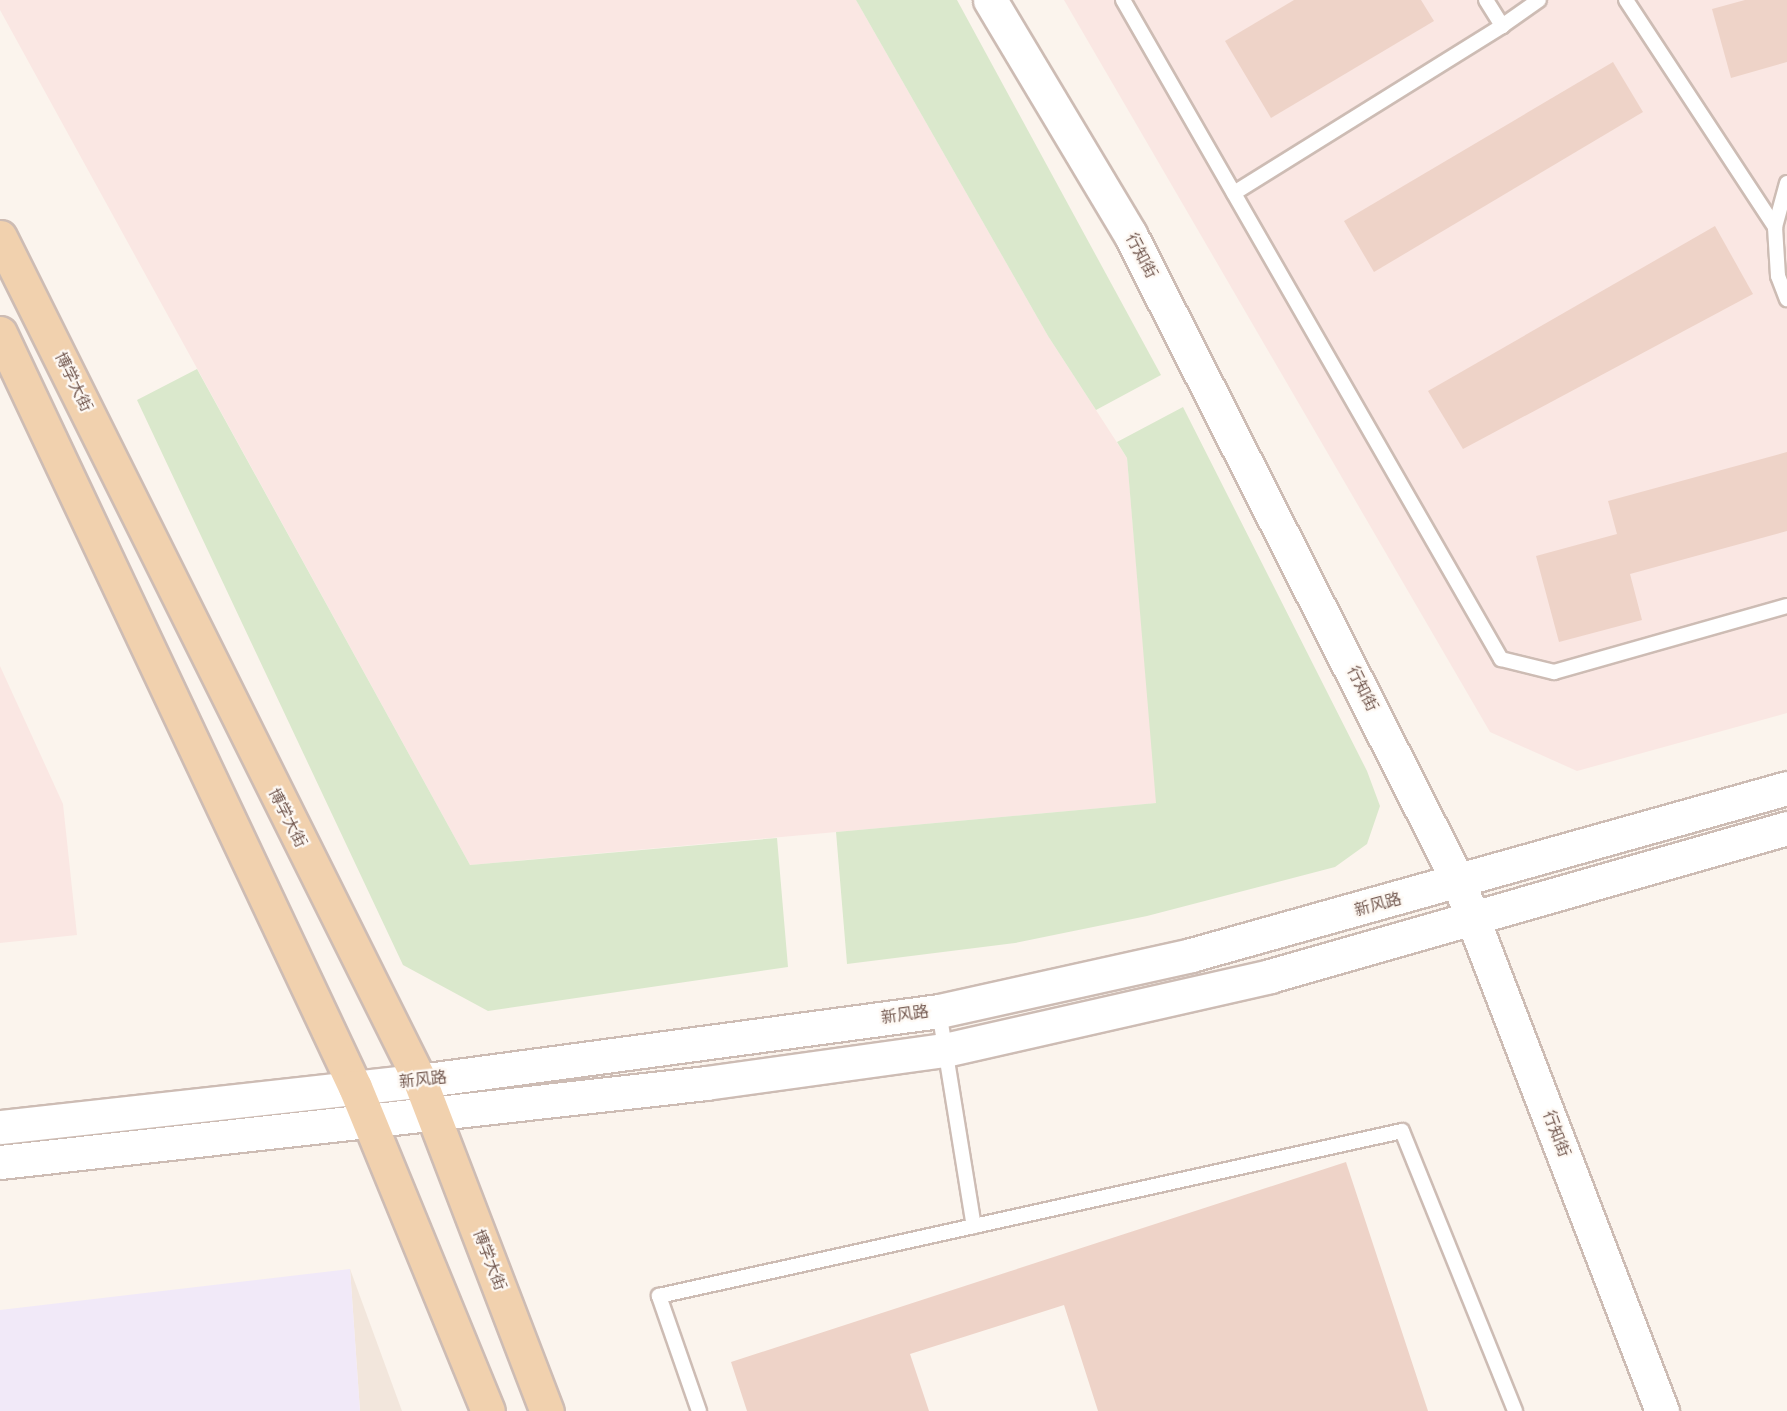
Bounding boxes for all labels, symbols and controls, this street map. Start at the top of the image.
street label: 行知街 [1121,230,1161,282]
street label: 博学大街 [50,349,96,415]
street label: 行知街 [1343,663,1381,715]
street label: 博学大街 [264,785,310,851]
street label: 新风路 [1352,890,1404,920]
street label: 新风路 [880,1002,930,1028]
street label: 新风路 [398,1068,448,1092]
street label: 行知街 [1538,1108,1574,1160]
street label: 博学大街 [469,1227,509,1293]

